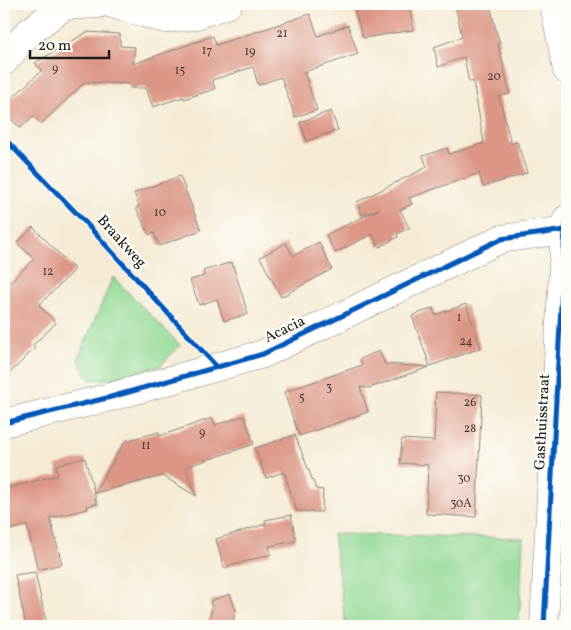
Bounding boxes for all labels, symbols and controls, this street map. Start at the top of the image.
house number: 21 [276,26,288,42]
scale bar [30,28,109,60]
text: 20 m [38,36,71,57]
house number: 17 [202,43,212,59]
house number: 19 [245,44,255,60]
house number: 9 [52,61,58,77]
house number: 15 [175,63,185,79]
house number: 20 [487,69,501,85]
house number: 10 [154,205,166,221]
street label: Braakweg [91,211,151,273]
house number: 12 [42,264,54,280]
house number: 1 [457,310,461,326]
street label: Acacia [261,311,309,349]
house number: 24 [459,334,473,350]
street label: Gasthuisstraat [530,373,556,471]
house number: 3 [326,380,332,396]
house number: 5 [299,390,305,406]
house number: 26 [464,395,476,411]
house number: 28 [464,421,476,437]
house number: 9 [199,425,205,441]
house number: 11 [141,438,151,454]
house number: 30 [457,471,471,487]
house number: 30A [450,496,472,512]

